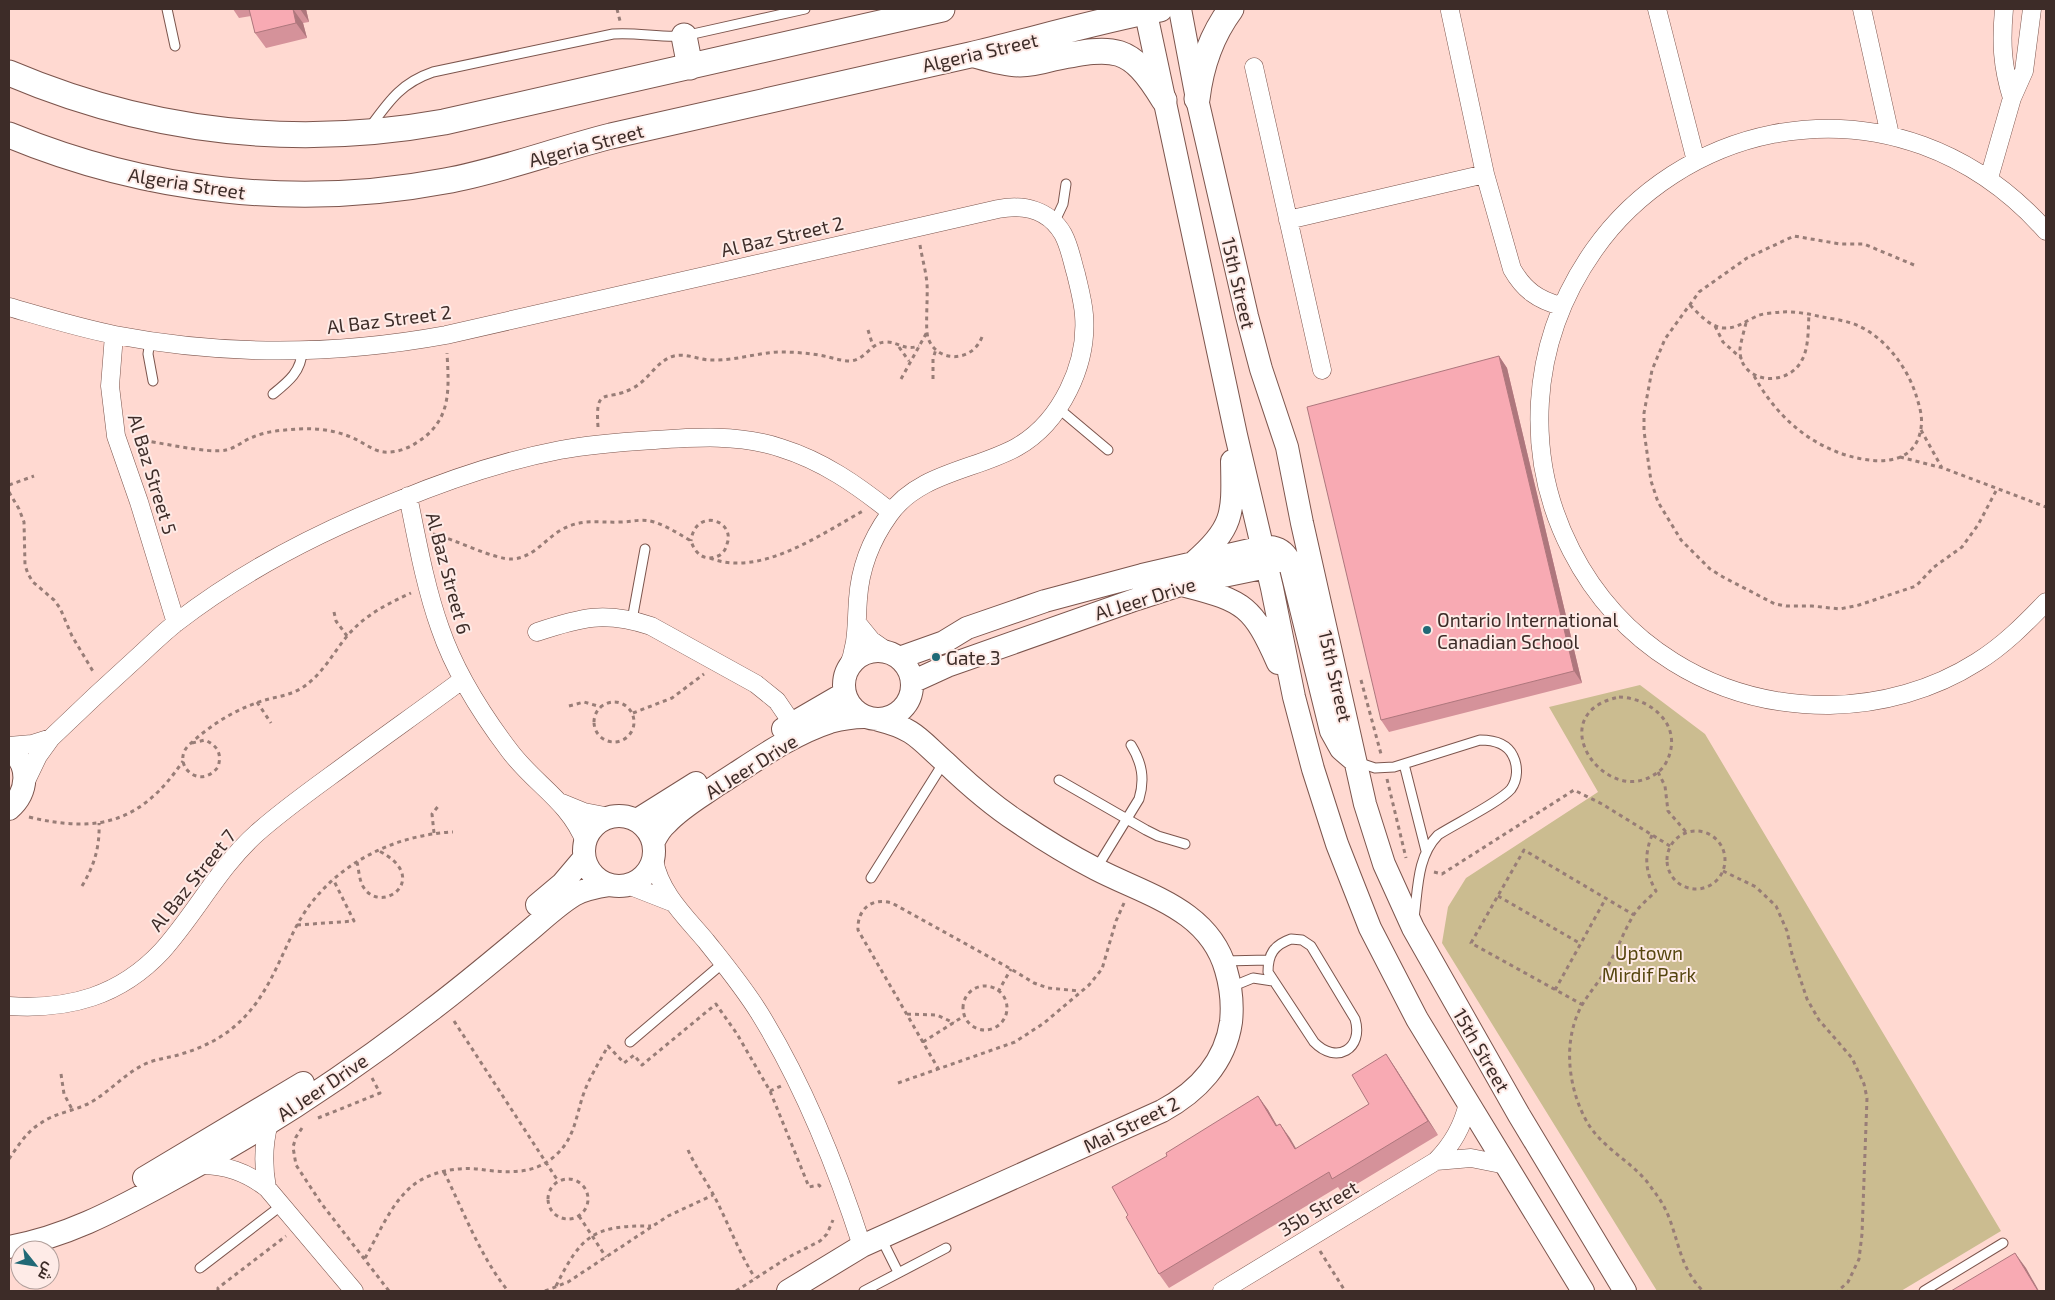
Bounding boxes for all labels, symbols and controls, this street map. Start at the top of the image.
street label: Algeria Street [920,28,1040,76]
street label: Algeria Street [526,119,646,171]
street label: Algeria Street [127,162,247,204]
street label: Al Baz Street 2 [718,211,846,261]
street label: 15th Street [1217,235,1261,331]
street label: Al Baz Street 2 [326,300,452,338]
street label: Al Baz Street 5 [124,411,182,537]
street label: Al Baz Street 6 [422,510,476,636]
street label: Al Jeer Drive [1092,572,1198,624]
place label: Ontario International Canadian School [1437,608,1619,653]
marker: Ontario International Canadian School [1421,624,1433,636]
street label: 15th Street [1314,628,1358,724]
place label: Gate 3 [946,646,1001,669]
marker: Gate 3 [930,651,942,663]
street label: Al Jeer Drive [701,729,801,803]
street label: Al Baz Street 7 [144,824,240,935]
park label: Uptown Mirdif Park [1602,941,1697,986]
street label: 15th Street [1449,1004,1515,1096]
street label: Al Jeer Drive [272,1048,372,1126]
street label: Mai Street 2 [1079,1091,1183,1157]
street label: 35b Street [1274,1175,1362,1241]
north arrow [10,1240,60,1290]
text: ش [34,1259,59,1284]

